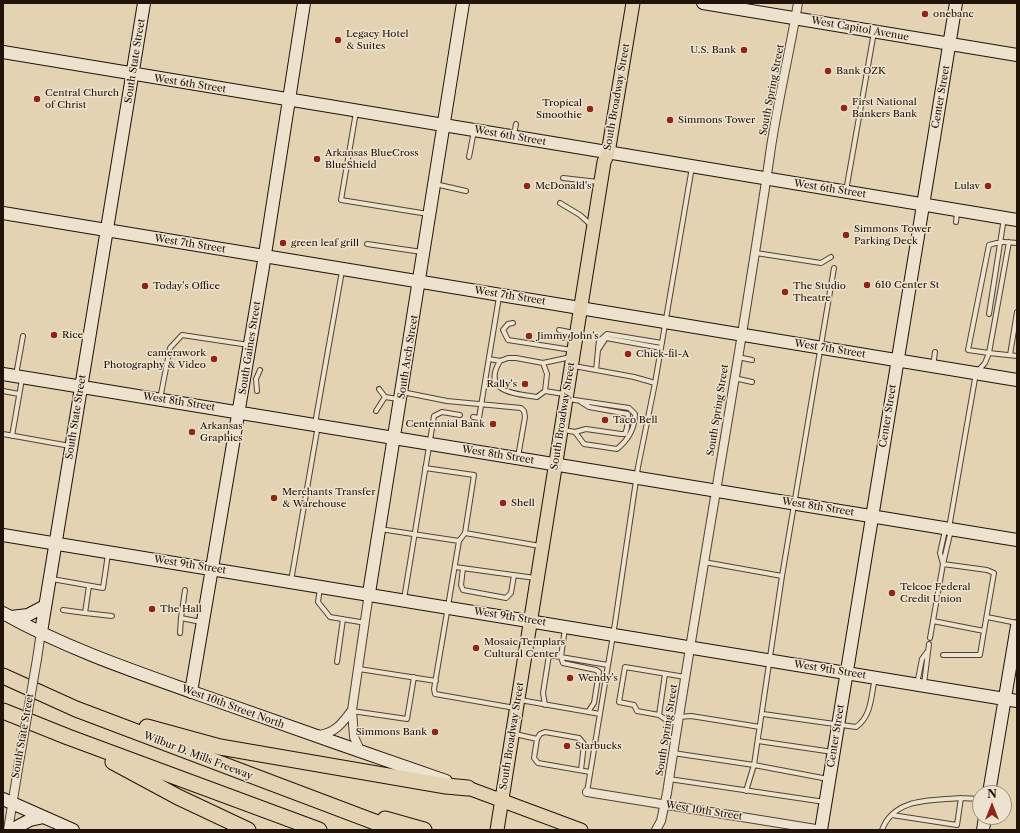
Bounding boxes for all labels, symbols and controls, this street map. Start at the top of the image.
place label: onebanc [933,8,974,20]
marker: onebanc [920,9,930,19]
street label: West Capitol Avenue [810,14,910,44]
street label: South State Street [122,18,148,104]
place label: Legacy Hotel & Suites [346,28,409,52]
marker: Legacy Hotel & Suites [333,35,343,45]
street label: South Broadway Street [602,42,632,152]
street label: South Spring Street [757,43,787,137]
place label: U.S. Bank [690,44,736,56]
marker: U.S. Bank [739,45,749,55]
street label: Center Street [930,64,952,130]
place label: Bank OZK [836,65,886,77]
marker: Bank OZK [823,66,833,76]
street label: West 6th Street [153,72,227,96]
place label: Central Church of Christ [45,87,119,110]
marker: Central Church of Christ [32,94,42,104]
place label: First National Bankers Bank [852,96,917,120]
place label: Tropical Smoothie [536,97,582,120]
marker: First National Bankers Bank [839,103,849,113]
marker: Tropical Smoothie [585,104,595,114]
place label: Simmons Tower [678,114,755,126]
marker: Simmons Tower [665,115,675,125]
street label: West 6th Street [473,124,547,148]
place label: Arkansas BlueCross BlueShield [325,147,419,170]
marker: Arkansas BlueCross BlueShield [312,154,322,164]
street label: West 6th Street [793,177,867,201]
place label: McDonald's [535,180,591,192]
place label: Lulav [954,180,980,192]
marker: McDonald's [522,181,532,191]
marker: Lulav [983,181,993,191]
place label: Simmons Tower Parking Deck [854,223,931,246]
marker: Simmons Tower Parking Deck [841,230,851,240]
street label: West 7th Street [154,232,226,256]
place label: green leaf grill [291,237,359,249]
marker: green leaf grill [278,238,288,248]
place label: 610 Center St [875,279,939,291]
place label: Today's Office [153,280,220,292]
place label: The Studio Theatre [793,280,846,304]
marker: 610 Center St [862,280,872,290]
marker: Today's Office [140,281,150,291]
street label: West 7th Street [474,284,546,308]
marker: The Studio Theatre [780,287,790,297]
street label: South Gaines Street [237,300,263,396]
street label: South Arch Street [395,314,421,400]
place label: Rice [62,329,83,341]
marker: Rice [49,330,59,340]
place label: Jimmy John's [537,330,599,342]
marker: Jimmy John's [524,331,534,341]
street label: West 7th Street [794,337,866,361]
place label: camerawork Photography & Video [103,347,206,370]
place label: Chick-fil-A [636,348,689,360]
marker: Chick-fil-A [623,349,633,359]
marker: camerawork Photography & Video [209,354,219,364]
street label: South Broadway Street [549,361,577,471]
street label: South Spring Street [705,363,731,457]
street label: South State Street [63,374,89,460]
place label: Rally's [487,378,517,390]
marker: Rally's [520,379,530,389]
street label: Center Street [877,383,899,449]
street label: West 8th Street [142,390,216,414]
place label: Taco Bell [613,414,657,426]
marker: Taco Bell [600,415,610,425]
place label: Centennial Bank [406,418,485,430]
marker: Centennial Bank [488,419,498,429]
place label: Arkansas Graphics [200,420,243,444]
marker: Arkansas Graphics [187,427,197,437]
street label: West 8th Street [461,443,535,467]
place label: Merchants Transfer & Warehouse [282,486,375,510]
marker: Merchants Transfer & Warehouse [269,493,279,503]
street label: West 8th Street [781,495,855,519]
place label: Shell [511,497,535,509]
marker: Shell [498,498,508,508]
street label: West 9th Street [153,553,227,577]
place label: Telcoe Federal Credit Union [900,581,971,604]
marker: Telcoe Federal Credit Union [887,588,897,598]
place label: The Hall [160,603,202,615]
marker: The Hall [147,604,157,614]
street label: West 9th Street [473,605,547,629]
place label: Mosaic Templars Cultural Center [484,636,565,660]
marker: Mosaic Templars Cultural Center [471,643,481,653]
street label: West 9th Street [793,658,867,682]
place label: Wendy's [578,672,618,684]
marker: Wendy's [565,673,575,683]
street label: South Broadway Street [498,681,526,791]
street label: West 10th Street North [180,683,286,731]
street label: South Spring Street [654,683,680,777]
street label: South State Street [10,693,36,779]
street label: Center Street [825,703,847,769]
place label: Simmons Bank [356,726,427,738]
marker: Simmons Bank [430,727,440,737]
street label: Wilbur D. Mills Freeway [142,730,254,782]
place label: Starbucks [575,740,622,752]
marker: Starbucks [562,741,572,751]
north arrow [972,785,1012,825]
text: N [987,787,997,801]
street label: West 10th Street [665,799,743,823]

